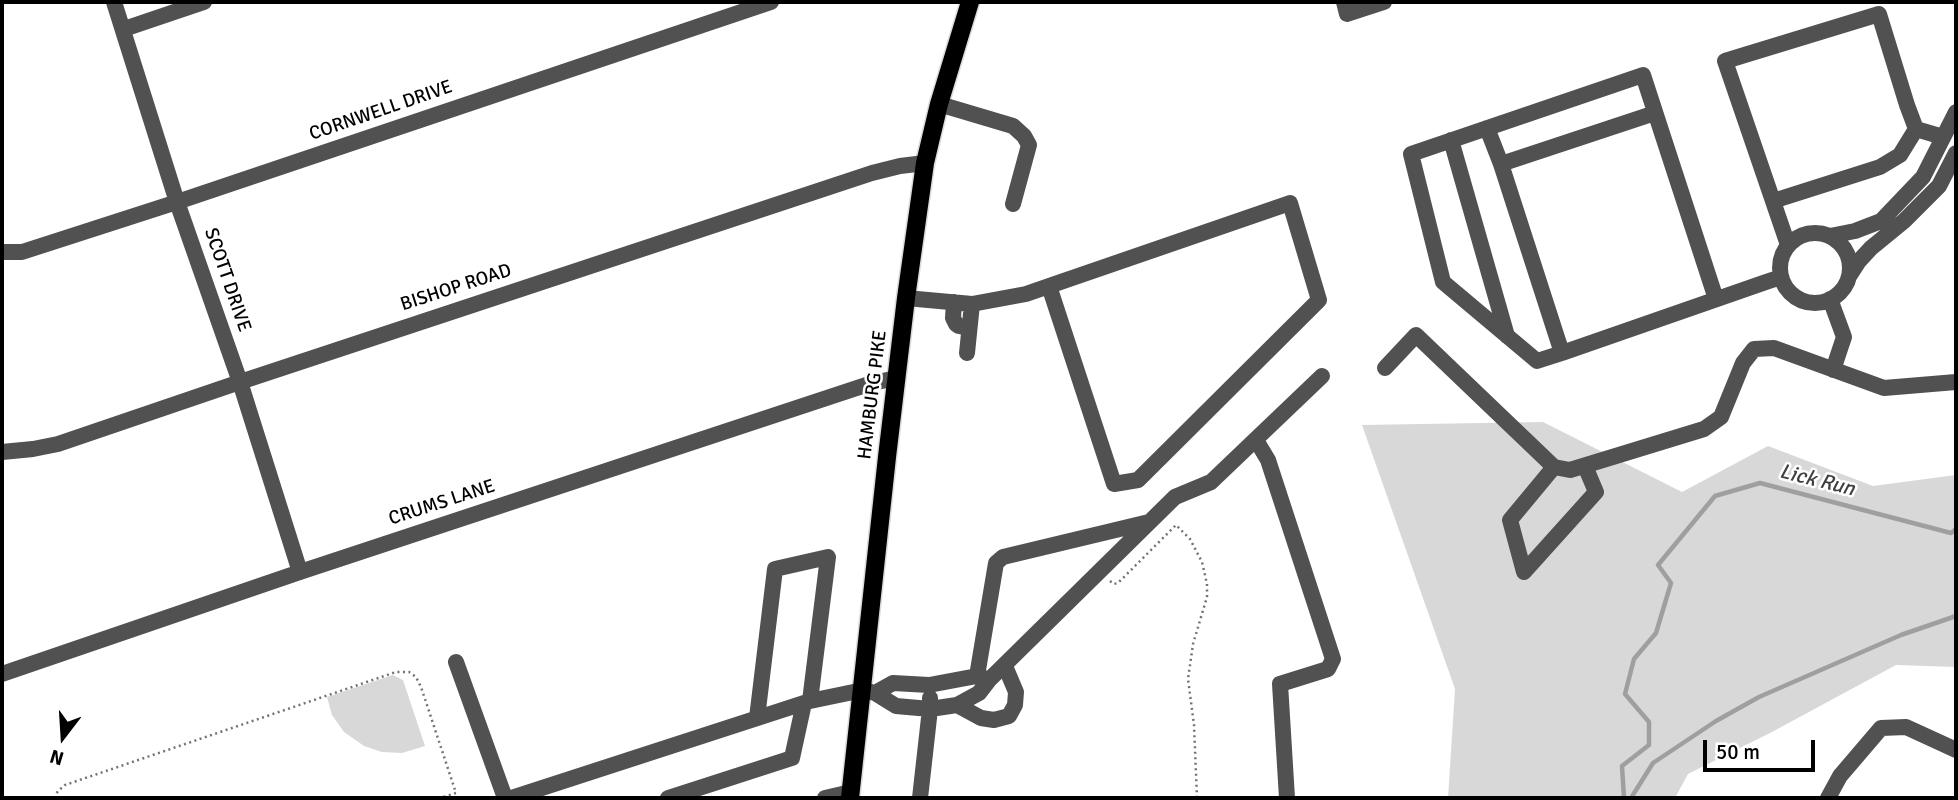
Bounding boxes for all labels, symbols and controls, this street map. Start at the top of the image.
street label: CORNWELL DRIVE [307,76,455,146]
street label: SCOTT DRIVE [199,225,255,335]
street label: BISHOP ROAD [398,259,514,317]
street label: HAMBURG PIKE [854,329,892,461]
water label: Lick Run [1777,460,1857,502]
street label: CRUMS LANE [386,475,498,531]
north arrow [28,702,98,772]
scale bar [1706,726,1818,770]
text: 50 m [1716,739,1760,765]
text: N [47,744,67,770]

